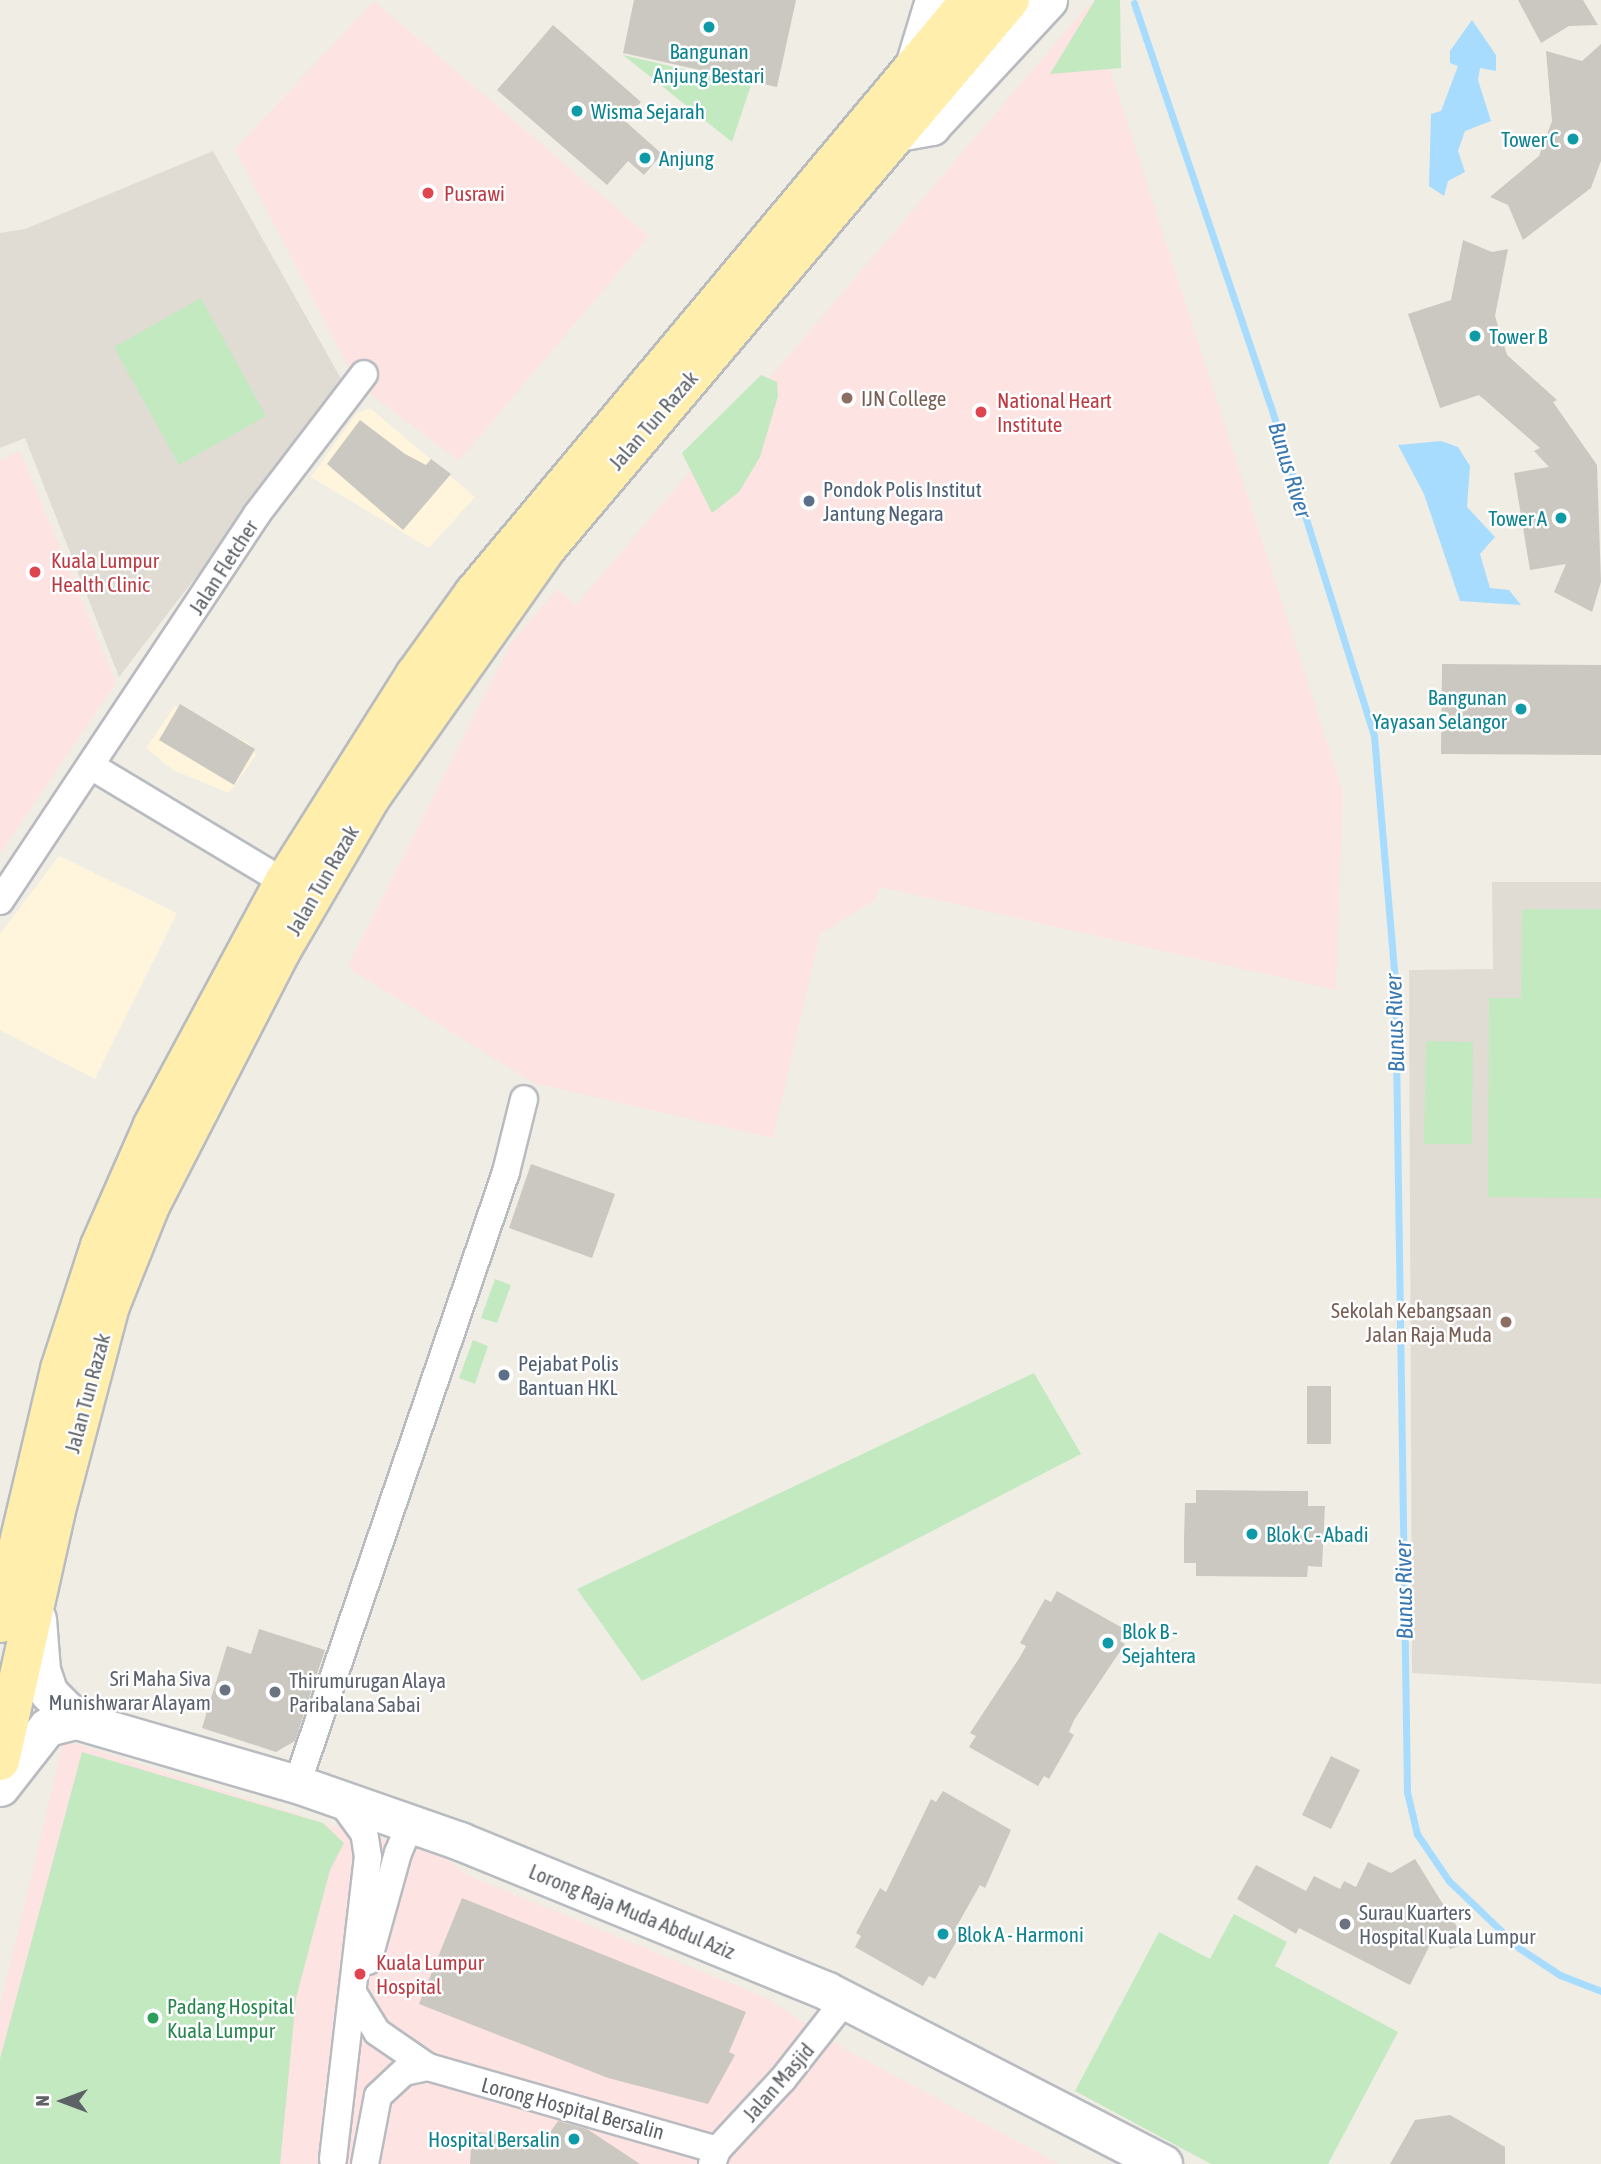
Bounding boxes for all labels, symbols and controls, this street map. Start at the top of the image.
marker: Bangunan Anjung Bestari [701,19,717,35]
place label: Bangunan Anjung Bestari [653,38,765,88]
place label: Wisma Sejarah [591,98,705,124]
marker: Wisma Sejarah [569,103,585,119]
place label: Tower C [1501,126,1559,152]
marker: Tower C [1565,131,1581,147]
place label: Anjung [659,145,714,171]
marker: Anjung [637,150,653,166]
place label: Pusrawi [444,180,505,206]
marker: Pusrawi [418,183,438,203]
place label: Tower B [1489,323,1548,349]
marker: Tower B [1467,328,1483,344]
street label: Jalan Tun Razak [603,365,703,475]
place label: IJN College [861,385,946,411]
place label: National Heart Institute [997,387,1112,437]
marker: IJN College [839,390,855,406]
marker: National Heart Institute [971,402,991,422]
water label: Bunus River [1262,419,1318,521]
place label: Pondok Polis Institut Jantung Negara [823,476,982,526]
marker: Pondok Polis Institut Jantung Negara [801,493,817,509]
place label: Tower A [1488,505,1547,531]
marker: Tower A [1553,510,1569,526]
street label: Jalan Fletcher [183,515,263,619]
place label: Kuala Lumpur Health Clinic [51,547,159,597]
marker: Kuala Lumpur Health Clinic [25,562,45,582]
place label: Bangunan Yayasan Selangor [1372,684,1507,734]
marker: Bangunan Yayasan Selangor [1513,701,1529,717]
street label: Jalan Tun Razak [280,820,364,940]
water label: Bunus River [1379,973,1411,1073]
place label: Sekolah Kebangsaan Jalan Raja Muda [1331,1297,1492,1347]
marker: Sekolah Kebangsaan Jalan Raja Muda [1498,1314,1514,1330]
street label: Jalan Tun Razak [59,1330,115,1456]
place label: Pejabat Polis Bantuan HKL [518,1350,619,1400]
marker: Pejabat Polis Bantuan HKL [496,1367,512,1383]
place label: Blok C - Abadi [1266,1521,1369,1547]
marker: Blok C - Abadi [1244,1526,1260,1542]
water label: Bunus River [1389,1540,1419,1640]
place label: Blok B - Sejahtera [1122,1618,1196,1668]
marker: Blok B - Sejahtera [1100,1635,1116,1651]
place label: Sri Maha Siva Munishwarar Alayam [49,1665,211,1715]
place label: Thirumurugan Alaya Paribalana Sabai [289,1667,446,1717]
marker: Sri Maha Siva Munishwarar Alayam [217,1682,233,1698]
marker: Thirumurugan Alaya Paribalana Sabai [267,1684,283,1700]
street label: Lorong Raja Muda Abdul Aziz [525,1858,739,1964]
place label: Surau Kuarters Hospital Kuala Lumpur [1359,1899,1535,1949]
marker: Surau Kuarters Hospital Kuala Lumpur [1337,1916,1353,1932]
place label: Blok A - Harmoni [957,1921,1084,1947]
marker: Blok A - Harmoni [935,1926,951,1942]
place label: Kuala Lumpur Hospital [376,1949,484,1999]
marker: Kuala Lumpur Hospital [350,1964,370,1984]
place label: Padang Hospital Kuala Lumpur [167,1993,294,2043]
marker: Padang Hospital Kuala Lumpur [145,2010,161,2026]
street label: Jalan Masjid [737,2038,819,2126]
north arrow [28,2066,98,2136]
street label: Lorong Hospital Bersalin [479,2071,667,2145]
text: N [31,2095,53,2107]
place label: Hospital Bersalin [428,2126,560,2152]
marker: Hospital Bersalin [566,2131,582,2147]

